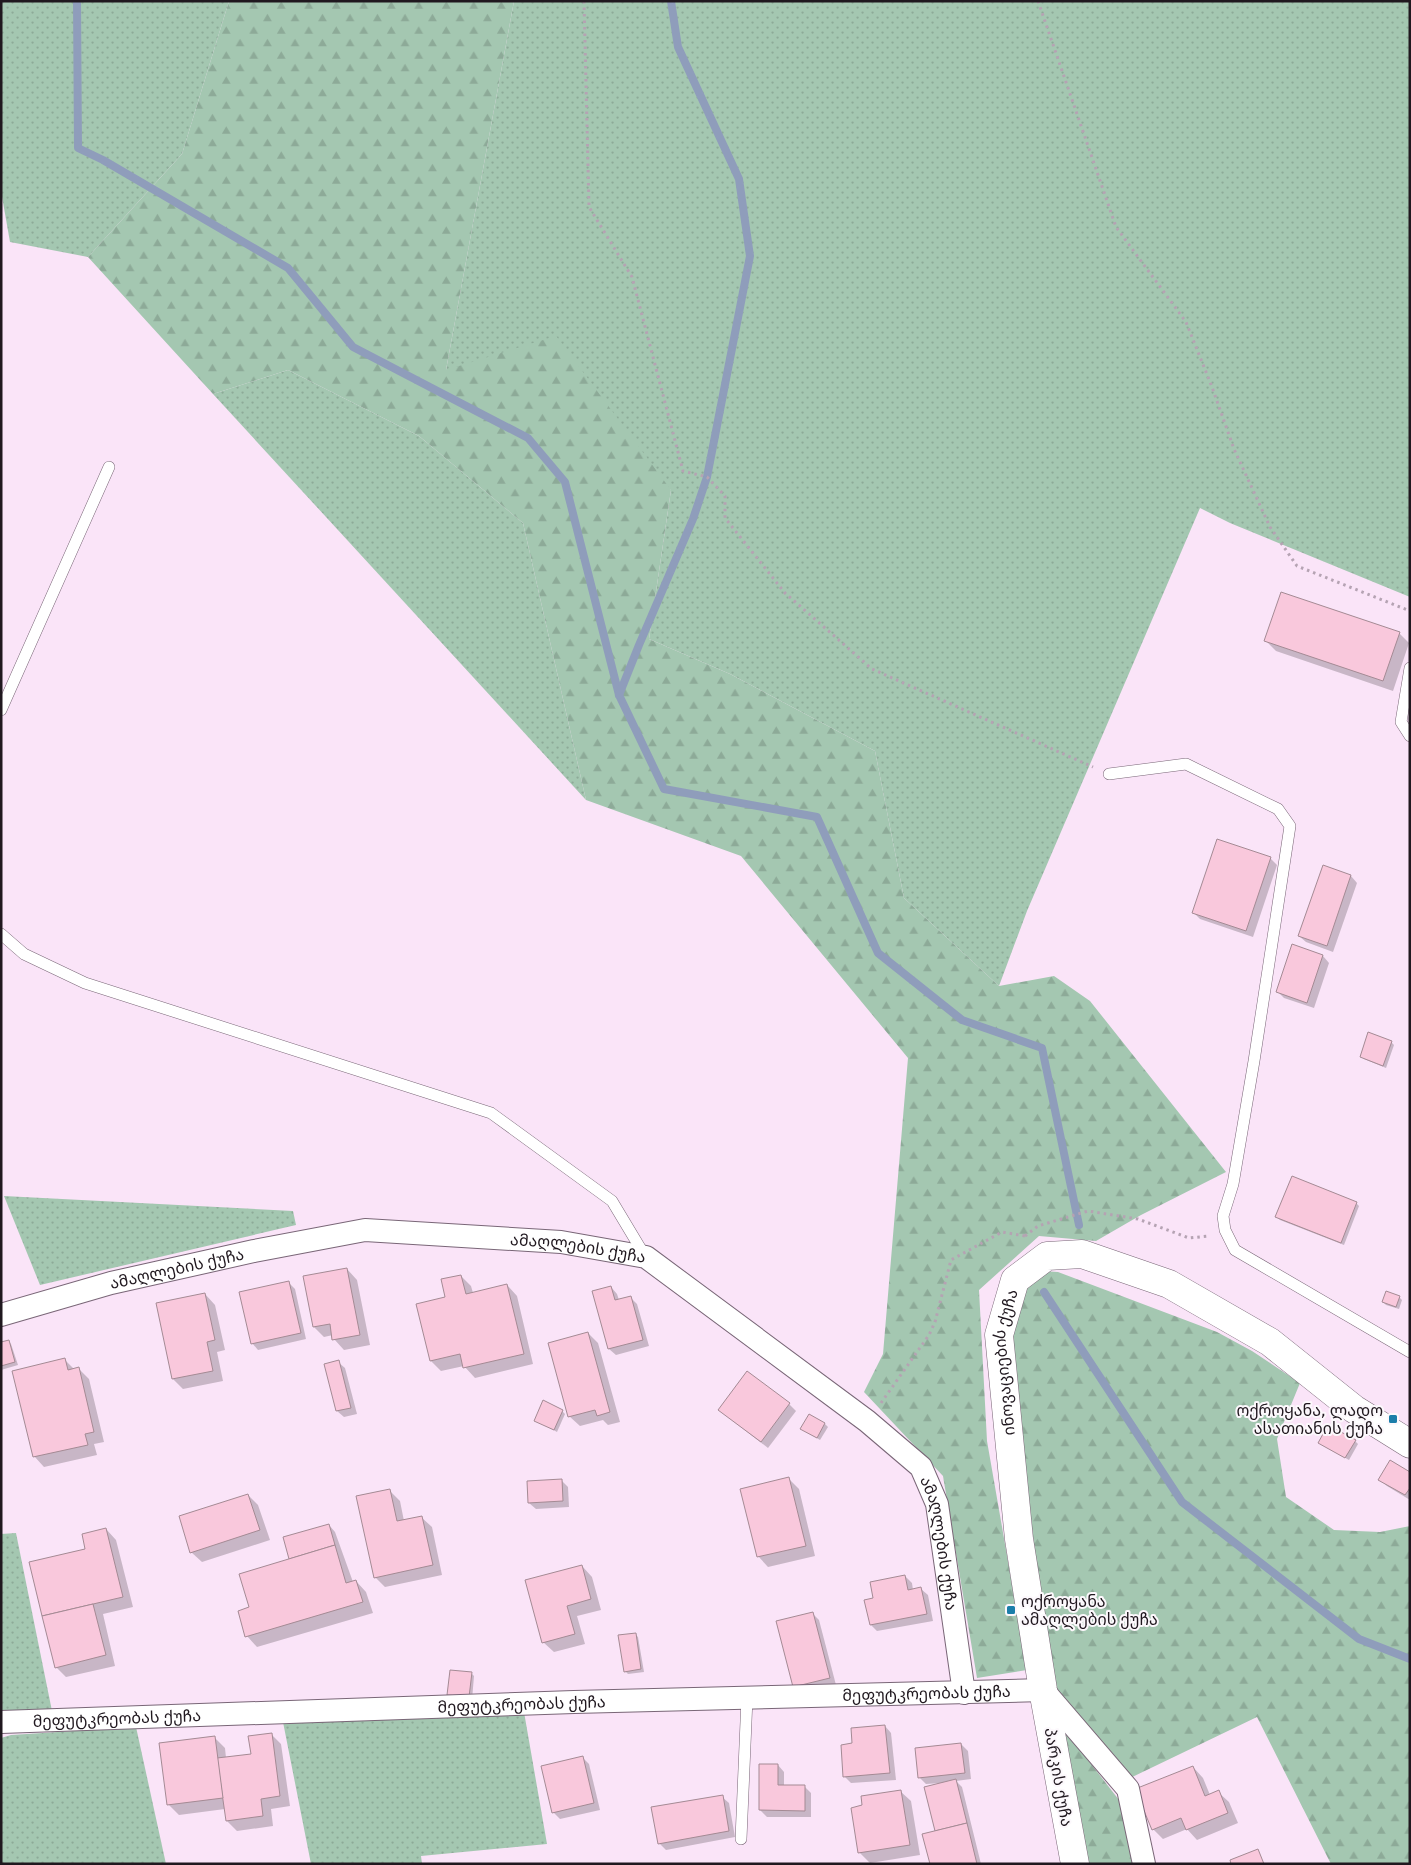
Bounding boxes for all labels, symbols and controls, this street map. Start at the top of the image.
street label: ამაღლების ქუჩა [510,1229,647,1267]
street label: ამაღლების ქუჩა [108,1244,246,1293]
street label: ინოვაციების ქუჩა [988,1287,1022,1437]
place label: ოქროყანა, ლადო ასათიანის ქუჩა [1236,1400,1383,1438]
marker: ოქროყანა, ლადო ასათიანის ქუჩა [1387,1413,1399,1425]
street label: ამაღლების ქუჩა [916,1473,962,1612]
place label: ოქროყანა ამაღლების ქუჩა [1021,1591,1158,1630]
marker: ოქროყანა ამაღლების ქუჩა [1005,1604,1017,1616]
street label: მეფუტკრეობას ქუჩა [842,1681,1011,1705]
street label: მეფუტკრეობას ქუჩა [437,1691,606,1717]
street label: მეფუტკრეობას ქუჩა [33,1705,201,1731]
street label: პარკის ქუჩა [1040,1726,1078,1828]

